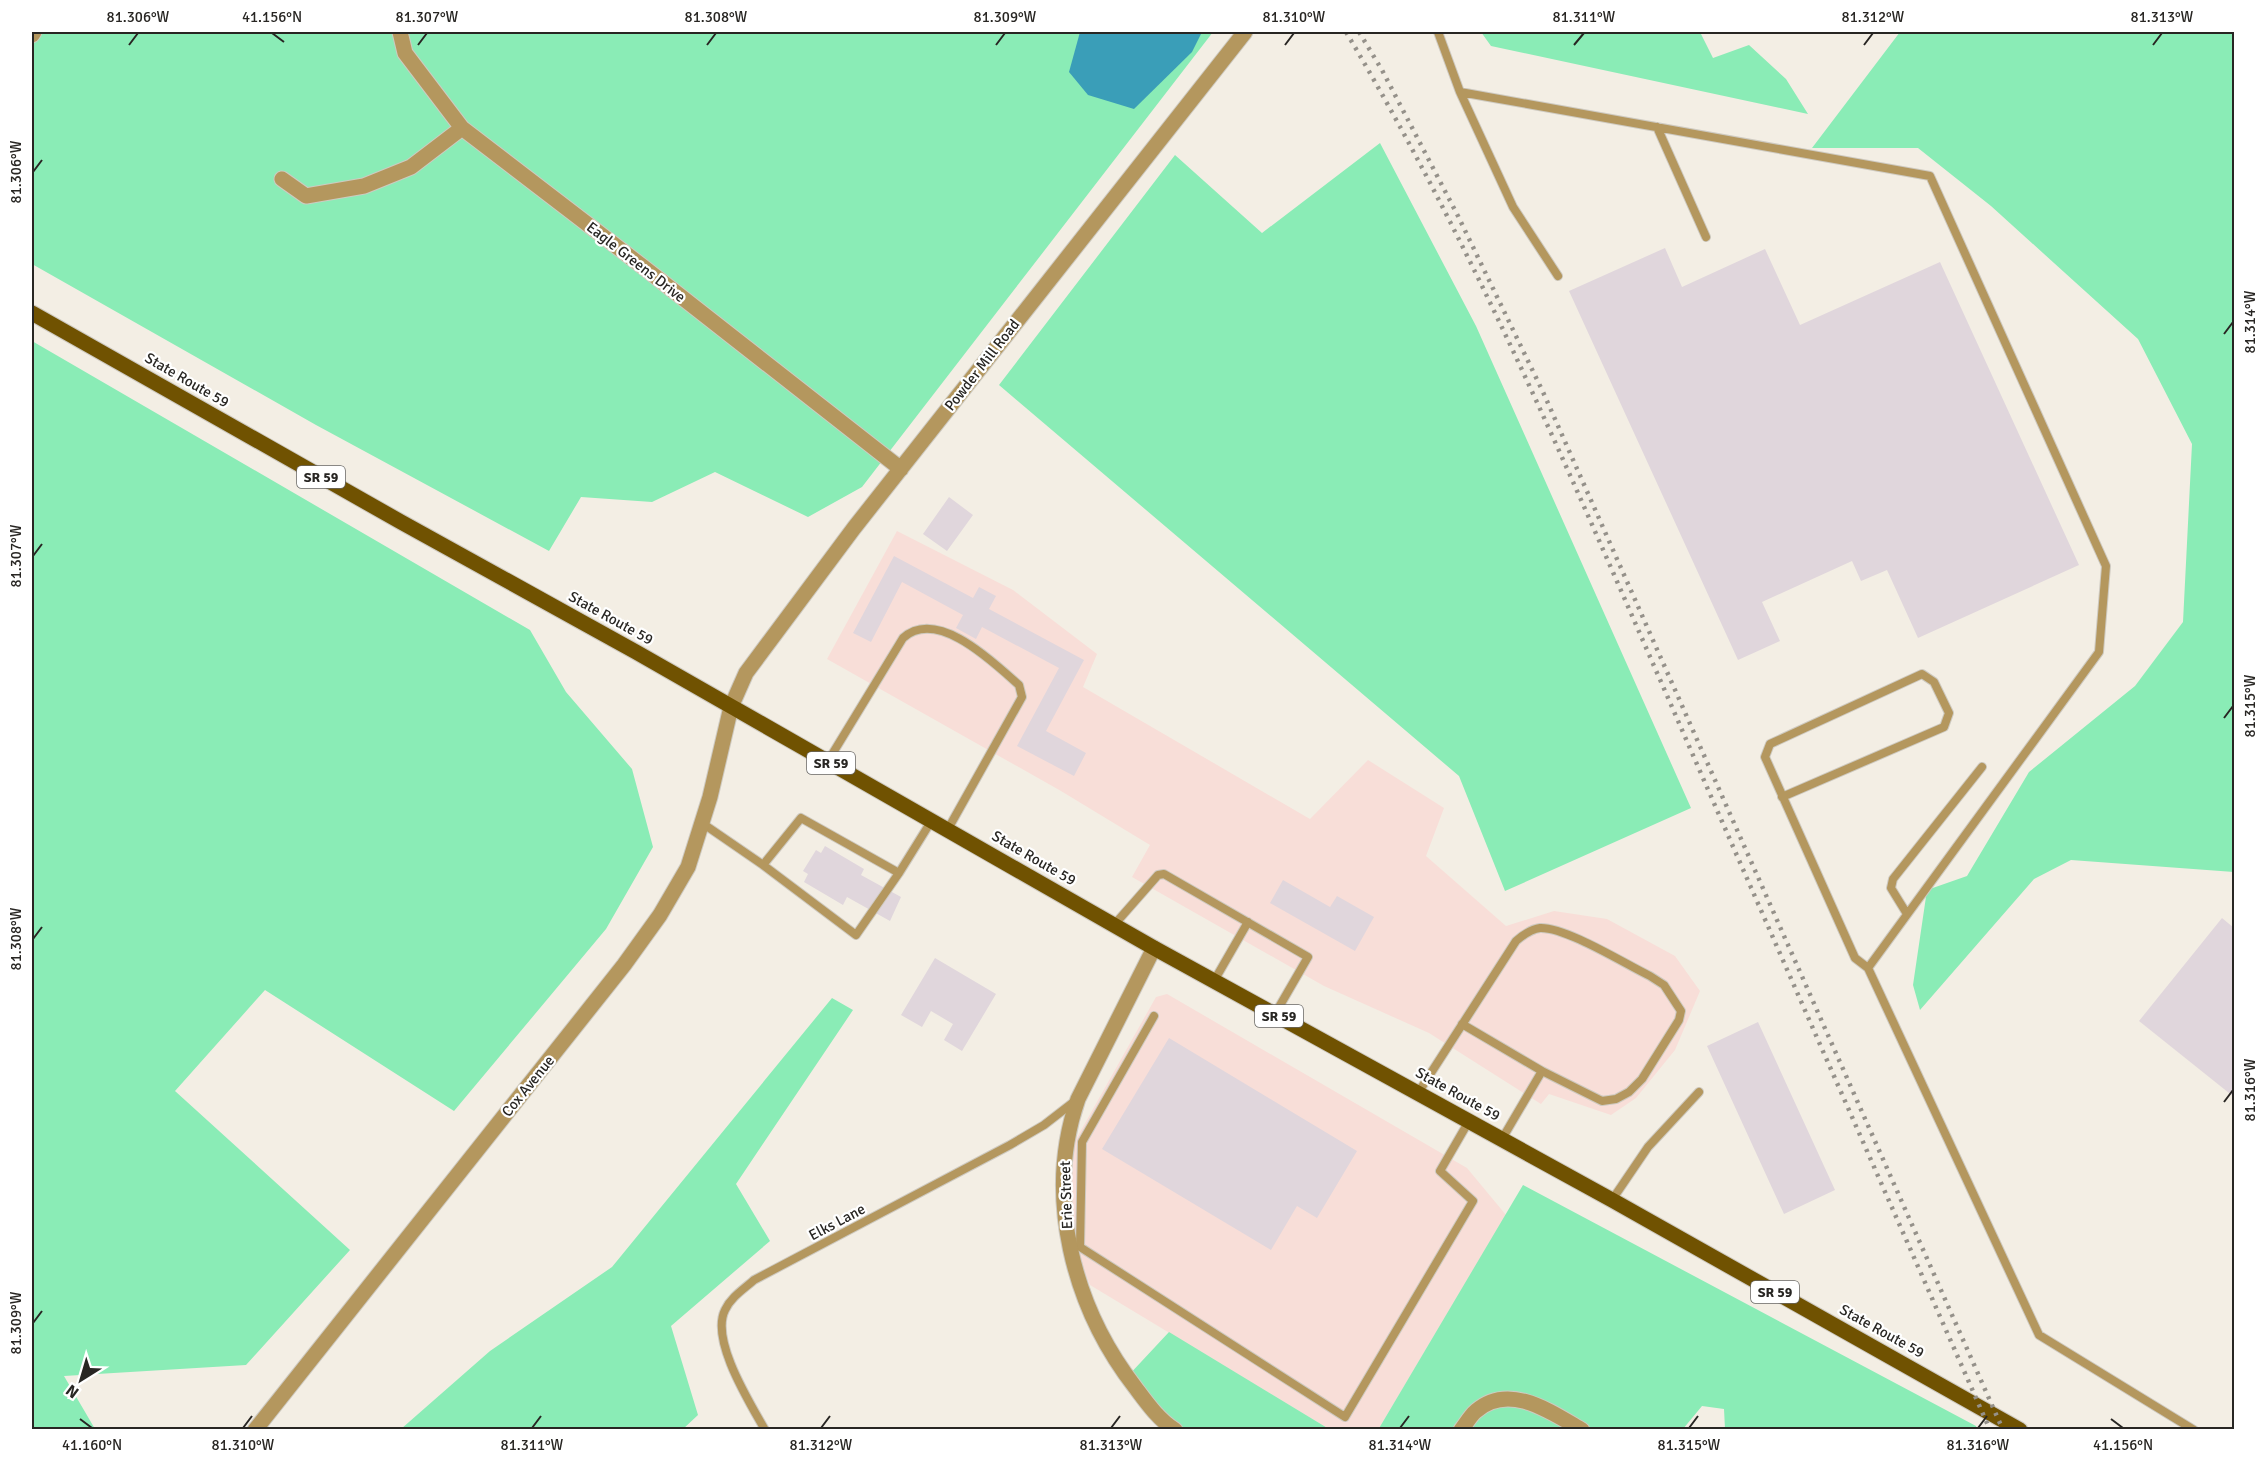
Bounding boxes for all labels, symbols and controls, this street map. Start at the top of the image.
text: 81.306°W [107,8,170,26]
text: 41.156°N [242,8,302,26]
text: 81.307°W [396,8,459,26]
text: 81.308°W [685,8,748,26]
text: 81.309°W [974,8,1037,26]
text: 81.310°W [1263,8,1326,26]
text: 81.311°W [1553,8,1616,26]
text: 81.312°W [1842,8,1905,26]
text: 81.313°W [2131,8,2194,26]
text: 81.306°W [7,140,25,203]
street label: Eagle Greens Drive [583,218,689,306]
text: 81.314°W [2241,290,2259,353]
street label: Powder Mill Road [941,316,1023,414]
street label: State Route 59 [142,349,232,411]
road number: SR 59 [297,466,345,488]
text: 81.307°W [7,524,25,587]
street label: State Route 59 [566,587,656,649]
text: 81.315°W [2241,674,2259,737]
road number: SR 59 [807,752,855,774]
street label: State Route 59 [989,827,1079,889]
text: 81.308°W [7,907,25,970]
road number: SR 59 [1255,1005,1303,1027]
street label: Cox Avenue [498,1052,558,1120]
text: 81.316°W [2241,1058,2259,1121]
street label: State Route 59 [1413,1063,1503,1125]
street label: Erie Street [1056,1161,1076,1229]
street label: Elks Lane [806,1200,868,1244]
road number: SR 59 [1751,1281,1799,1303]
text: 81.309°W [7,1291,25,1354]
street label: State Route 59 [1837,1300,1927,1362]
north arrow [51,1350,111,1410]
text: N [62,1380,83,1403]
text: 41.160°N [62,1436,122,1454]
text: 81.310°W [212,1436,275,1454]
text: 81.311°W [501,1436,564,1454]
text: 81.312°W [790,1436,853,1454]
text: 81.313°W [1080,1436,1143,1454]
text: 81.314°W [1369,1436,1432,1454]
text: 81.315°W [1658,1436,1721,1454]
text: 81.316°W [1947,1436,2010,1454]
text: 41.156°N [2093,1436,2153,1454]

